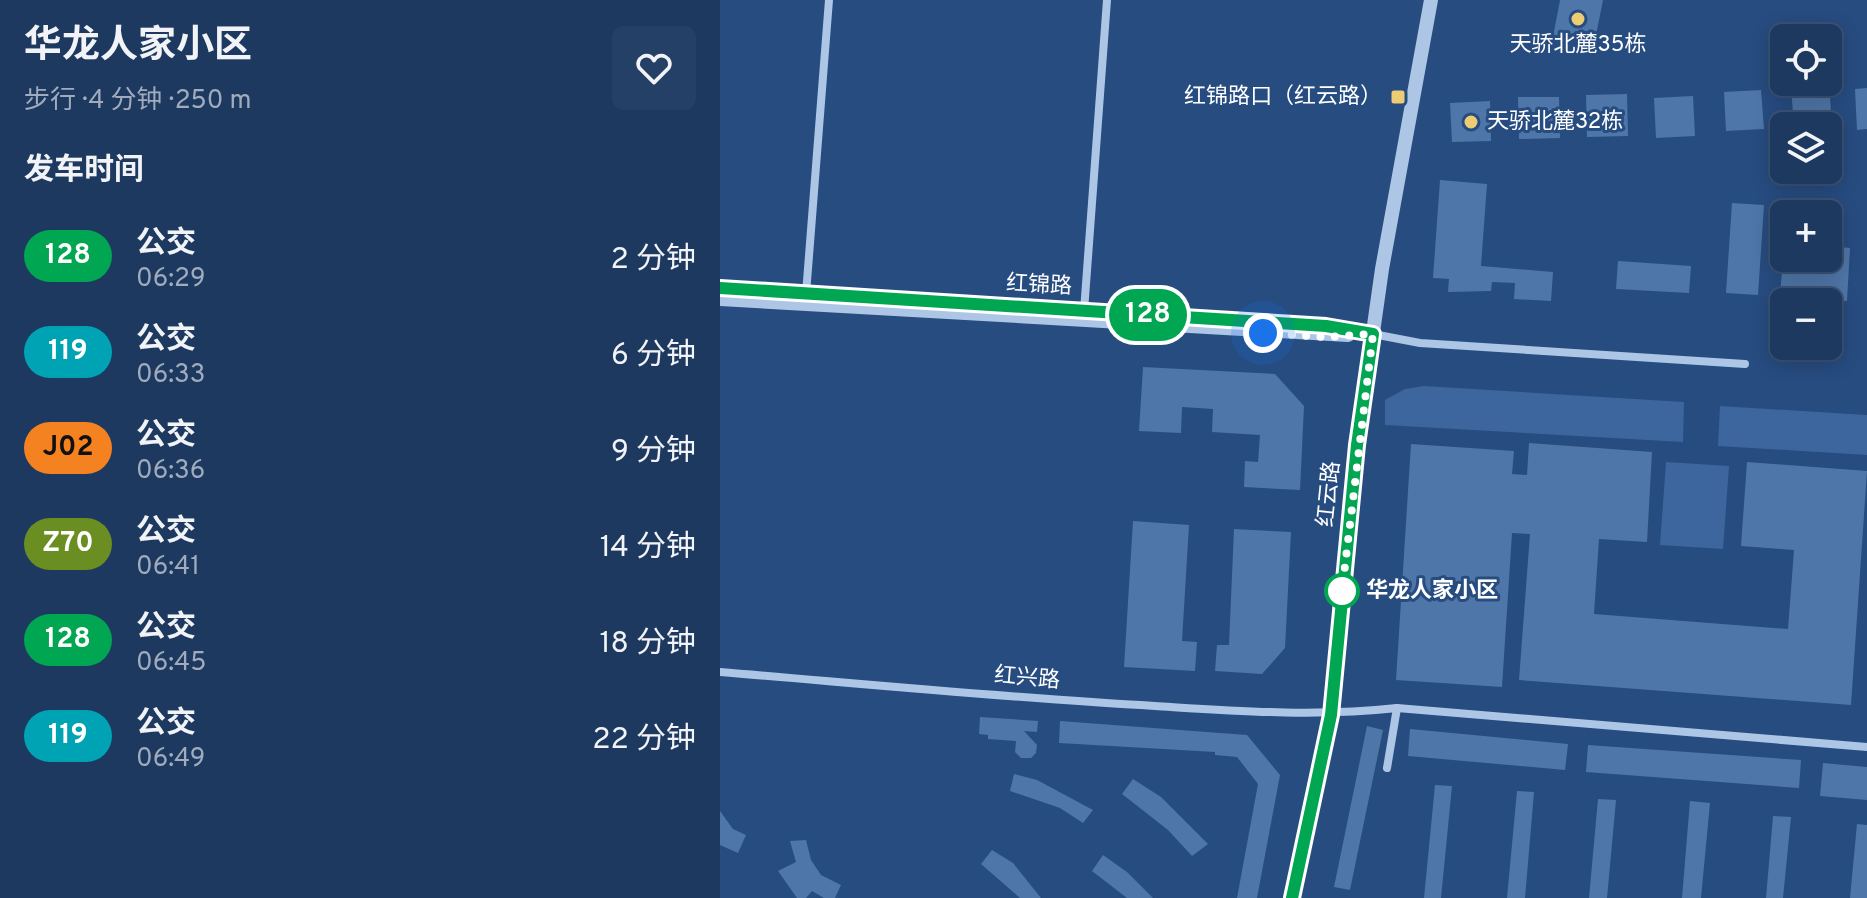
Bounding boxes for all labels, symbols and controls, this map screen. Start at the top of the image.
marker: 天骄北麓35栋 [1569,10,1587,28]
text: 华龙人家小区 [24,23,252,72]
map controls [1770,24,1842,360]
button: locate [1770,24,1842,96]
button: heart [612,26,696,110]
place label: 天骄北麓35栋 [1510,32,1646,59]
place label: 红锦路口（红云路） [1184,84,1382,111]
text: 步行 · 4 分钟 · 250 m [24,85,252,118]
marker: 红锦路口（红云路） [1389,88,1407,106]
place label: 天骄北麓32栋 [1487,109,1623,136]
button: layers [1770,112,1842,184]
marker: 天骄北麓32栋 [1462,113,1480,131]
text: 发车时间 [24,153,144,190]
button: + [1770,200,1842,272]
text: 公交 [136,226,196,263]
text: 128 [45,238,91,274]
text: 2 分钟 [611,242,696,279]
text: 06:29 [136,263,206,296]
street label: 红锦路 [1005,271,1073,301]
button: − [1770,288,1842,360]
line badge: 128 [1102,289,1194,341]
text: 128 [1125,297,1171,333]
your location [1243,313,1283,353]
text: 公交 [136,322,196,359]
text: 119 [48,334,88,370]
text: 6 分钟 [611,338,696,375]
text: 06:33 [136,359,205,392]
text: 公交 [136,418,196,455]
text: J02 [42,430,94,466]
text: 9 分钟 [611,434,696,471]
text: 06:36 [136,455,205,488]
street label: 红云路 [1313,460,1347,528]
text: 公交 [136,514,196,551]
text: Z70 [42,526,94,562]
text: 14 分钟 [600,530,696,567]
text: 06:41 [136,551,200,584]
marker: 华龙人家小区 [1325,574,1359,608]
place label: 华龙人家小区 [1366,578,1498,605]
text: 公交 [136,610,196,647]
text: 128 [45,622,91,658]
text: 18 分钟 [599,626,696,663]
text: 06:45 [136,647,206,680]
street label: 红兴路 [993,663,1061,695]
text: 公交 [136,706,196,743]
text: 119 [48,718,88,754]
text: 22 分钟 [592,722,696,759]
text: 06:49 [136,743,205,776]

